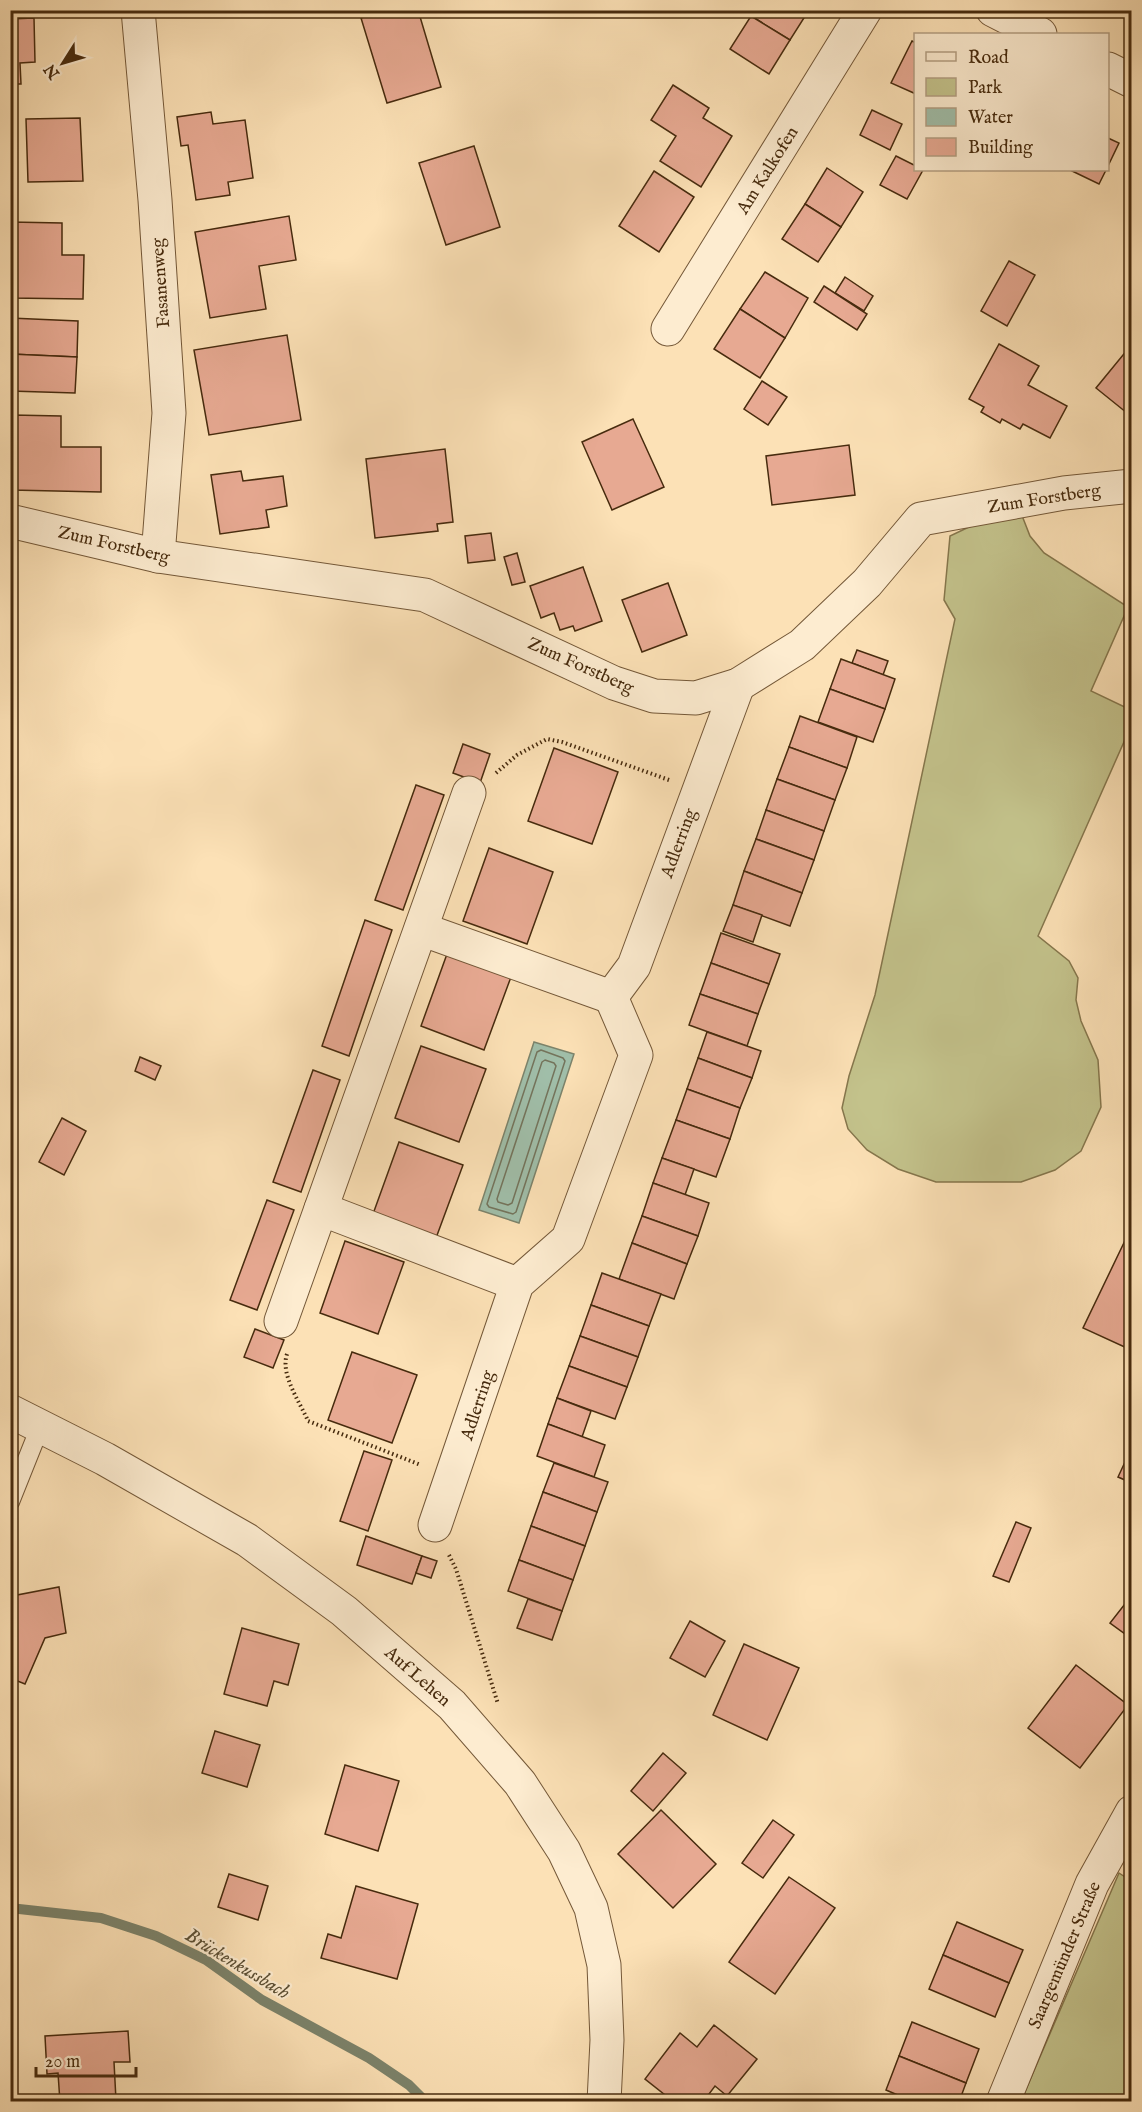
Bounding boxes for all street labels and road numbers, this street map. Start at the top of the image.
street label: Am Kalkofen [732,122,805,220]
street label: Fasanenweg [147,237,176,329]
street label: Zum Forstberg [986,479,1103,520]
street label: Zum Forstberg [55,521,172,570]
street label: Zum Forstberg [524,633,637,700]
street label: Adlerring [656,805,703,882]
street label: Adlerring [456,1367,501,1444]
street label: Auf Lehen [378,1641,455,1713]
street label: Saargemünder Straße [1024,1878,1107,2033]

